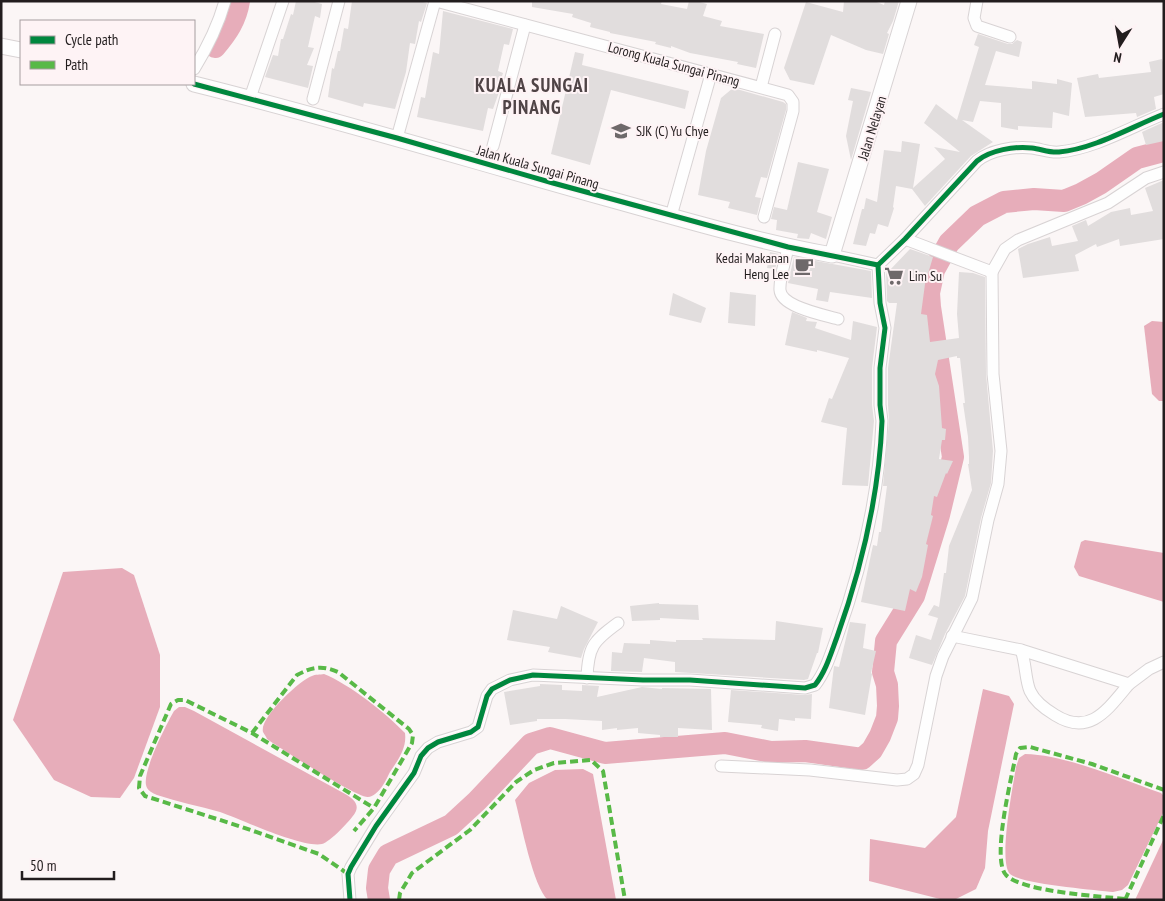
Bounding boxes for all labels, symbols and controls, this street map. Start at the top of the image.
legend [20,20,195,85]
north arrow [1095,20,1145,70]
text: Cycle path [65,30,118,49]
street label: Lorong Kuala Sungai Pinang [606,38,742,90]
text: N [1112,48,1123,67]
text: Path [65,55,88,74]
district label: KUALA SUNGAI PINANG [475,73,589,119]
street label: Jalan Nelayan [853,94,890,163]
school or university icon: SJK (C) Yu Chye [610,120,632,142]
place label: SJK (C) Yu Chye [636,122,709,140]
street label: Jalan Kuala Sungai Pinang [474,141,601,193]
place label: Kedai Makanan Heng Lee [716,249,789,283]
cafe icon: Kedai Makanan Heng Lee [793,255,815,277]
supermarket icon: Lim Su [883,265,905,287]
place label: Lim Su [909,267,942,285]
scale bar [22,848,115,880]
text: 50 m [30,856,56,875]

